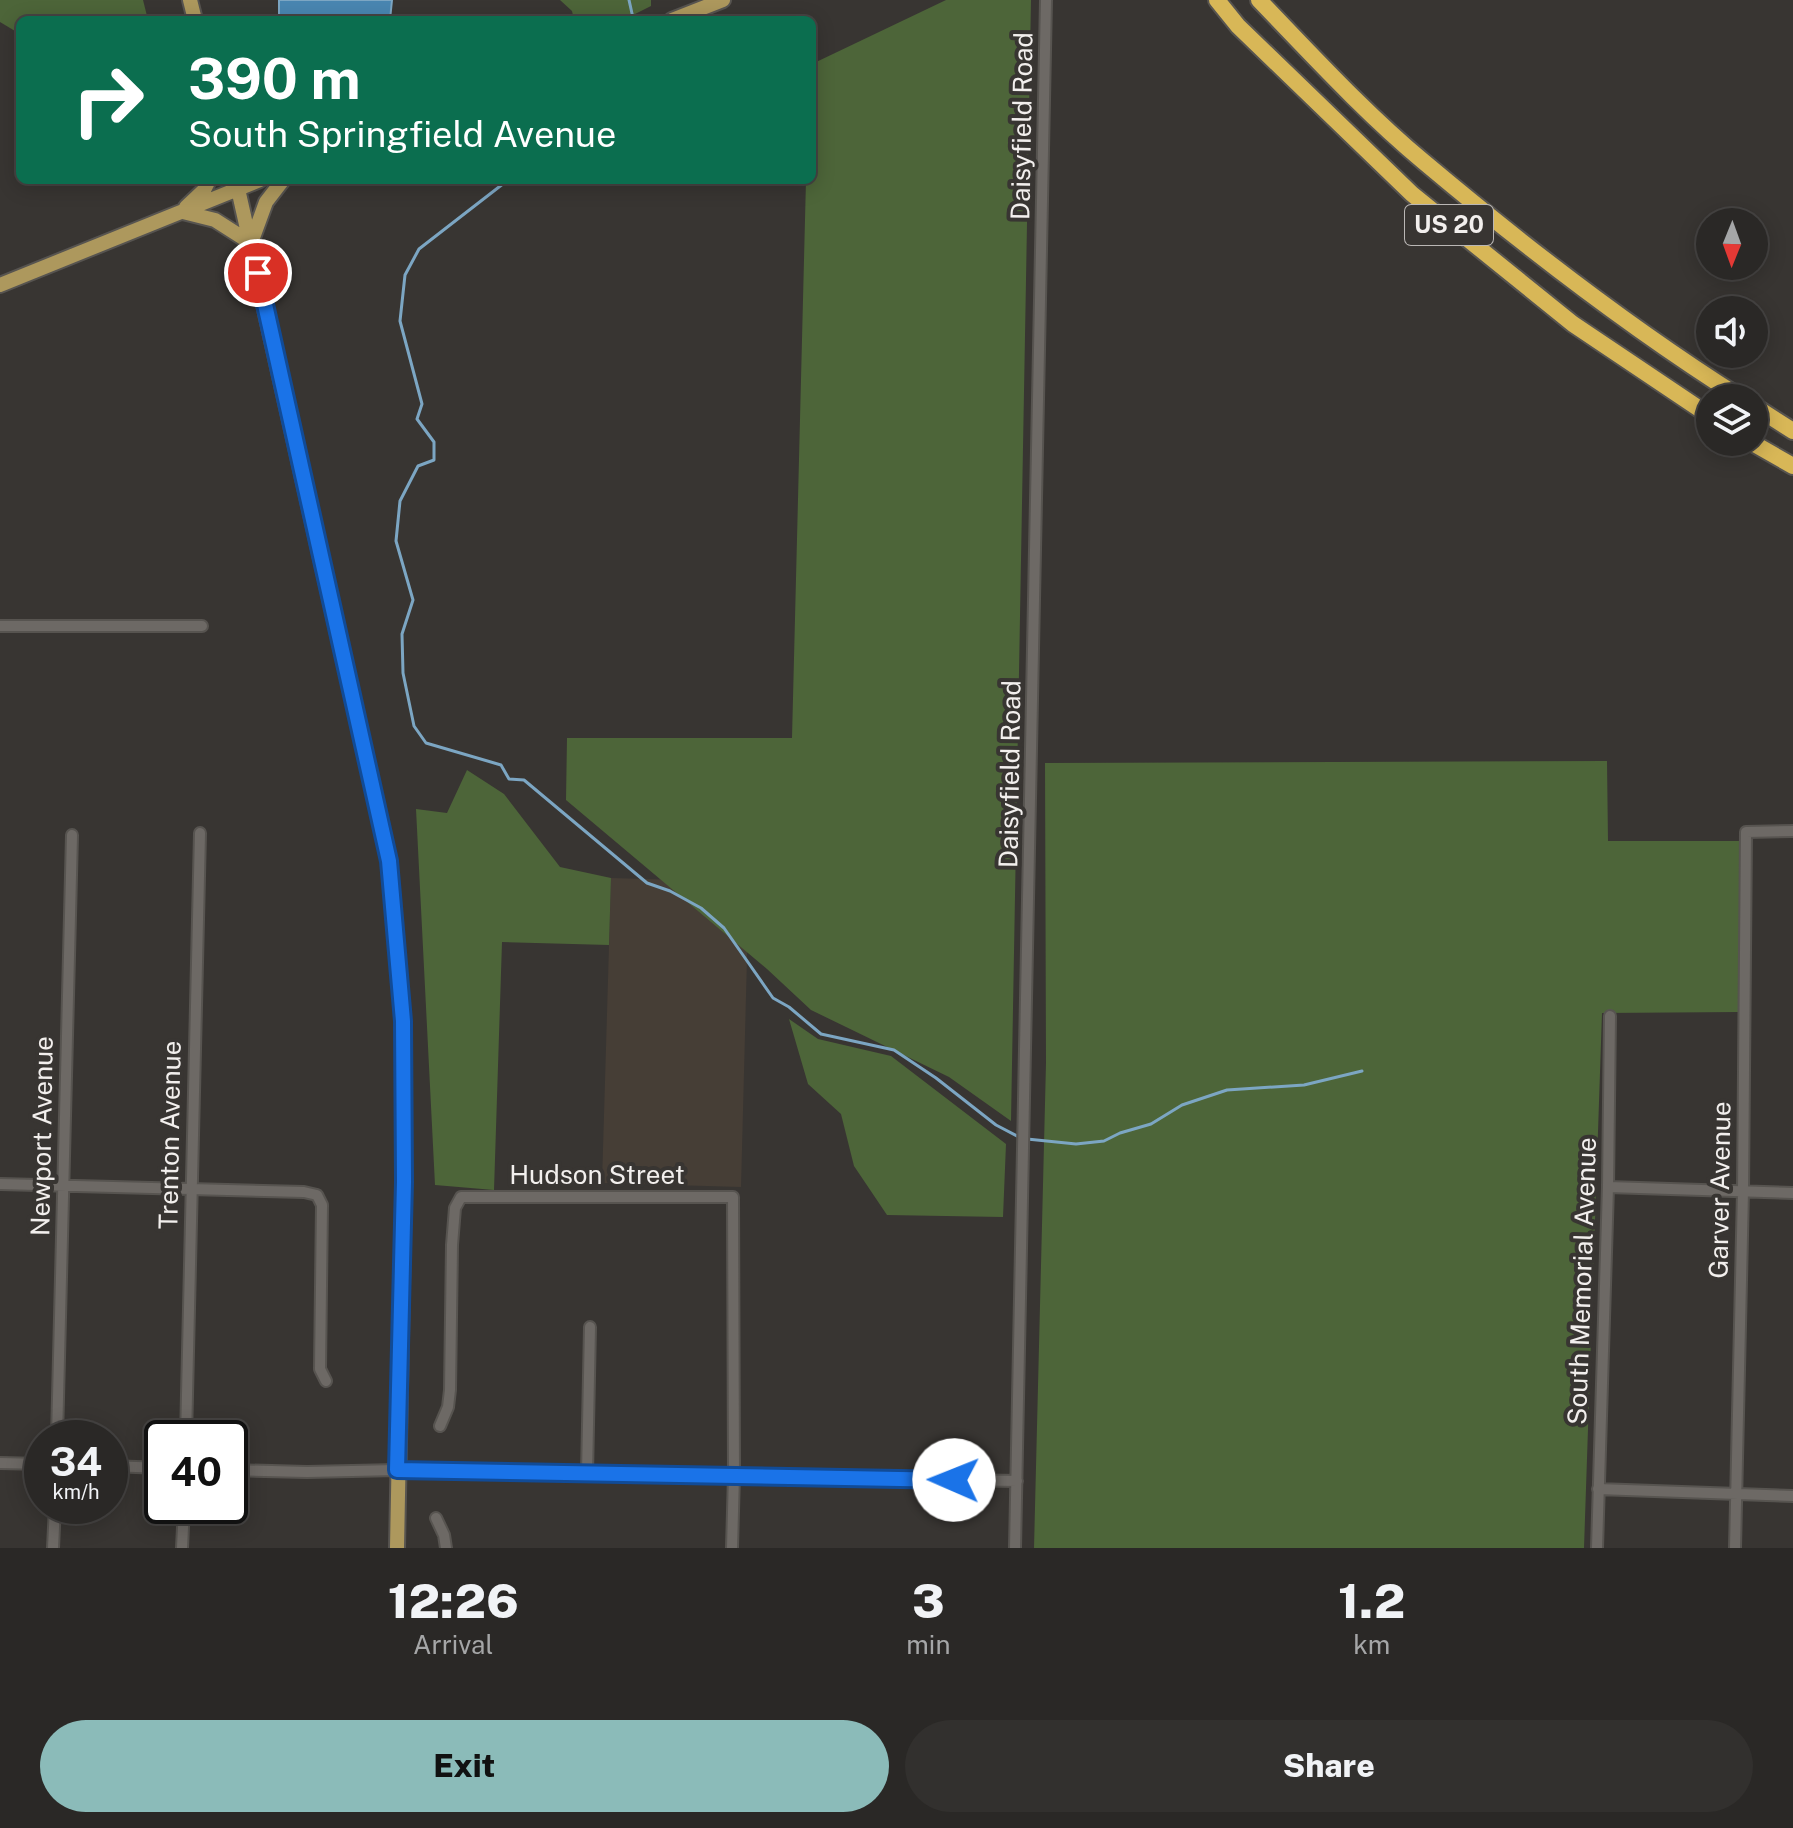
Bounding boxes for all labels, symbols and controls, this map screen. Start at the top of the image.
street label: Daisyfield Road [1004,32,1039,220]
text: 390 m [188,46,361,112]
icon: right [56,48,160,152]
text: South Springfield Avenue [188,113,616,155]
road number: US 20 [1405,205,1493,245]
north arrow [1696,208,1768,280]
map controls [1696,208,1768,456]
pin [224,239,292,307]
icon: arrive [236,251,280,295]
button: sound [1696,296,1768,368]
button: layers [1696,384,1768,456]
street label: Daisyfield Road [992,680,1027,868]
street label: Newport Avenue [24,1036,59,1236]
street label: Trenton Avenue [152,1040,187,1230]
street label: Garver Avenue [1702,1101,1737,1279]
street label: South Memorial Avenue [1561,1137,1602,1425]
street label: Hudson Street [509,1159,685,1190]
speed limit sign: 40 [144,1420,248,1524]
text: 34 [50,1438,102,1485]
position arrow [912,1438,996,1522]
text: km/h [52,1480,100,1504]
text: 12:26 [388,1572,519,1629]
text: 3 [912,1572,945,1629]
text: 1.2 [1338,1572,1405,1629]
text: Arrival [413,1629,493,1660]
text: min [906,1629,950,1660]
text: km [1353,1629,1390,1660]
button: Exit [40,1720,889,1812]
button: Share [905,1720,1753,1812]

